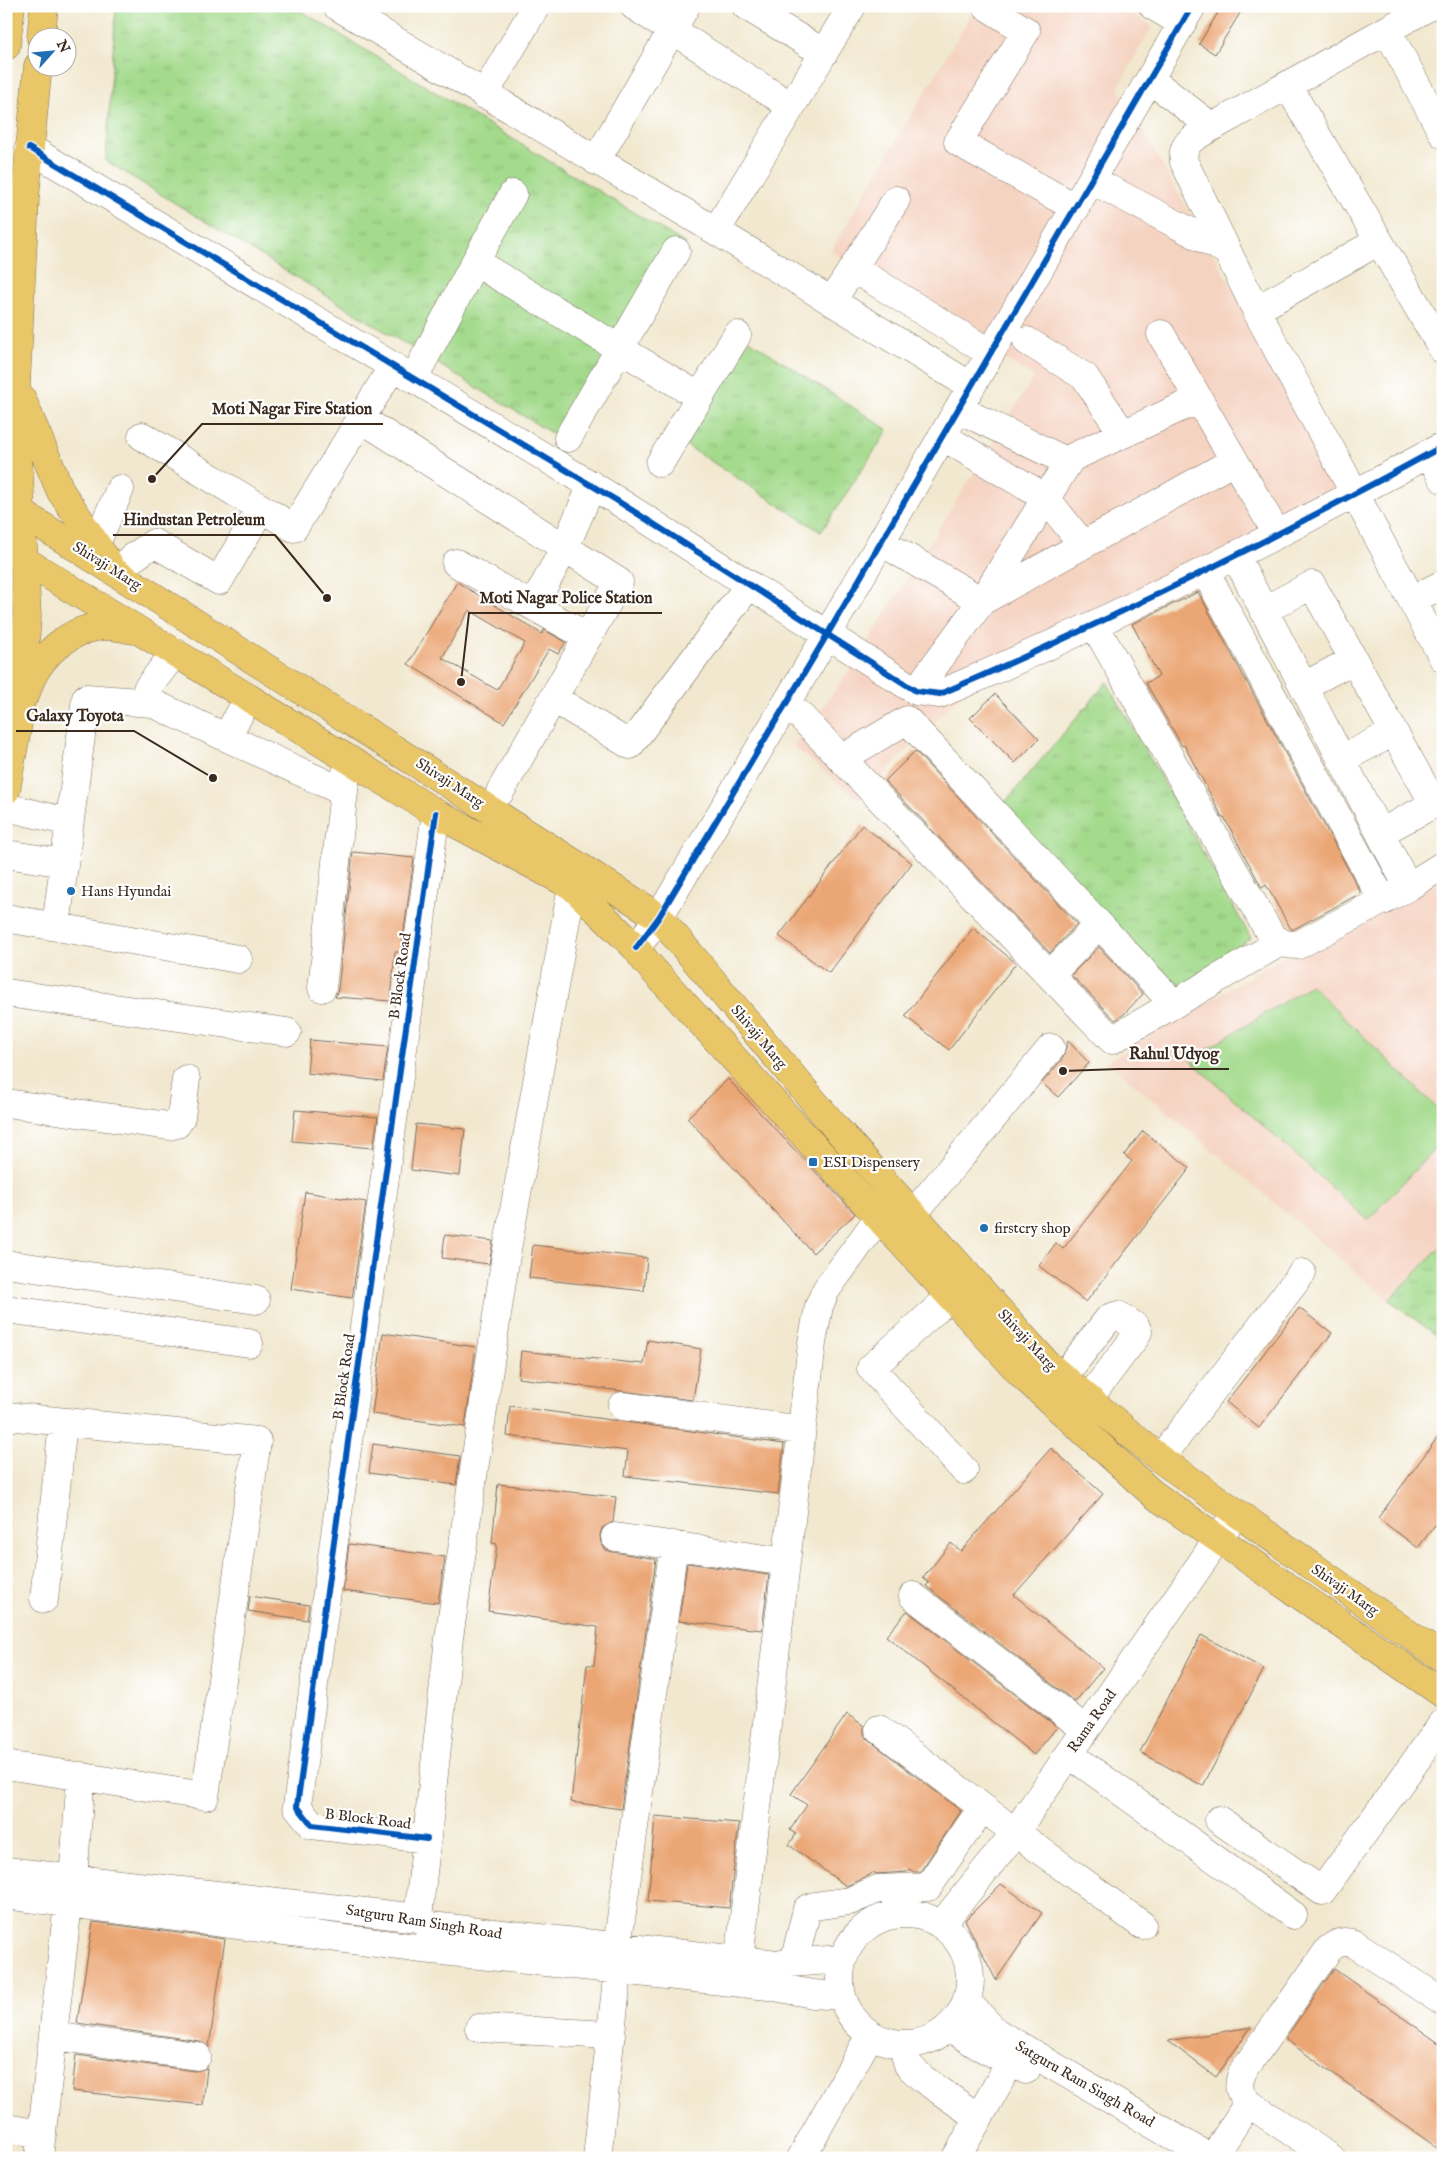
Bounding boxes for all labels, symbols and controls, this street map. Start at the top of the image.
north arrow [28,28,78,78]
text: N [51,36,73,56]
callout: Moti Nagar Fire Station [202,393,383,424]
text: Moti Nagar Fire Station [212,400,373,420]
callout: Hindustan Petroleum [113,504,275,535]
text: Hindustan Petroleum [123,511,266,531]
street label: Shivaji Marg [69,537,146,595]
callout: Moti Nagar Police Station [469,582,662,613]
text: Moti Nagar Police Station [479,589,653,609]
callout: Galaxy Toyota [16,700,134,731]
text: Galaxy Toyota [26,707,125,727]
street label: Shivaji Marg [412,754,489,813]
place label: Hans Hyundai [81,882,171,901]
marker: Hans Hyundai [65,885,77,897]
street label: B Block Road [385,931,416,1020]
street label: Shivaji Marg [727,1001,792,1074]
callout: Rahul Udyog [1119,1038,1229,1069]
text: Rahul Udyog [1129,1045,1220,1065]
place label: ESI Dispensery [823,1153,921,1172]
marker: ESI Dispensery [807,1156,819,1168]
place label: firstcry shop [994,1219,1071,1238]
marker: firstcry shop [978,1222,990,1234]
street label: Shivaji Marg [994,1305,1061,1376]
street label: B Block Road [329,1332,360,1421]
street label: Shivaji Marg [1308,1560,1383,1621]
street label: Rama Road [1063,1685,1121,1756]
street label: B Block Road [324,1804,413,1834]
street label: Satguru Ram Singh Road [345,1900,504,1944]
street label: Satguru Ram Singh Road [1012,2036,1159,2132]

